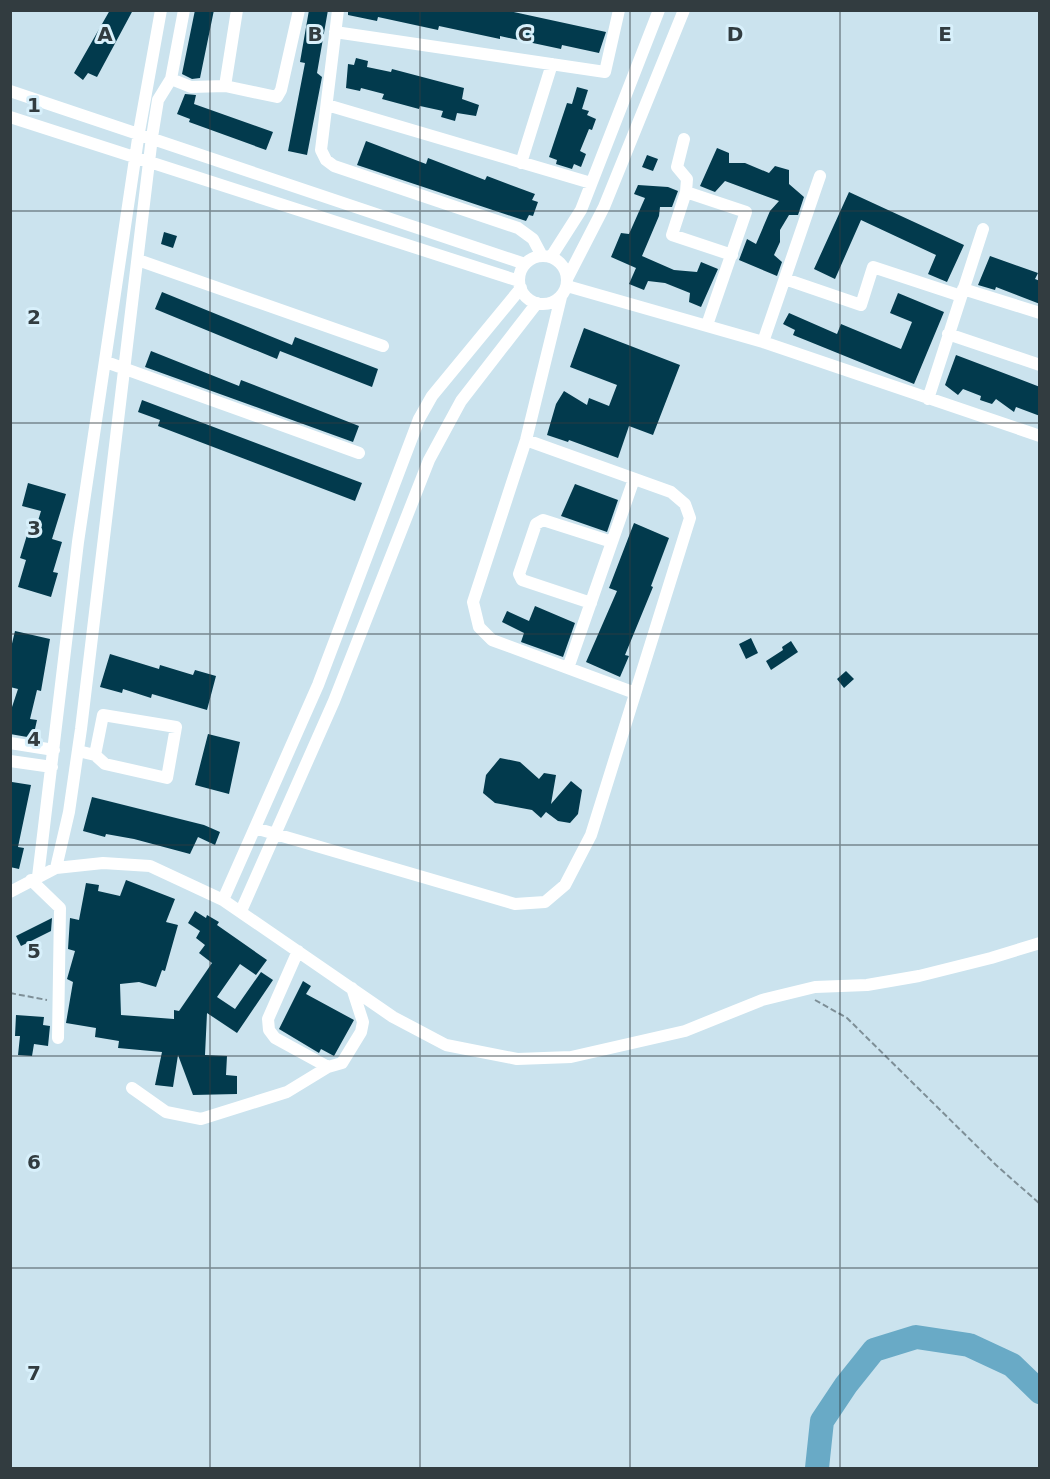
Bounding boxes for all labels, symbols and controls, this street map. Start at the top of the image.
text: A [97,22,113,46]
text: B [307,22,323,46]
text: C [518,22,532,46]
text: D [727,22,743,46]
text: E [938,22,952,46]
text: 1 [27,93,41,117]
text: 2 [27,305,41,329]
text: 3 [27,516,41,540]
text: 4 [27,727,41,751]
text: 5 [27,939,41,963]
text: 6 [27,1150,41,1174]
text: 7 [27,1361,41,1385]

